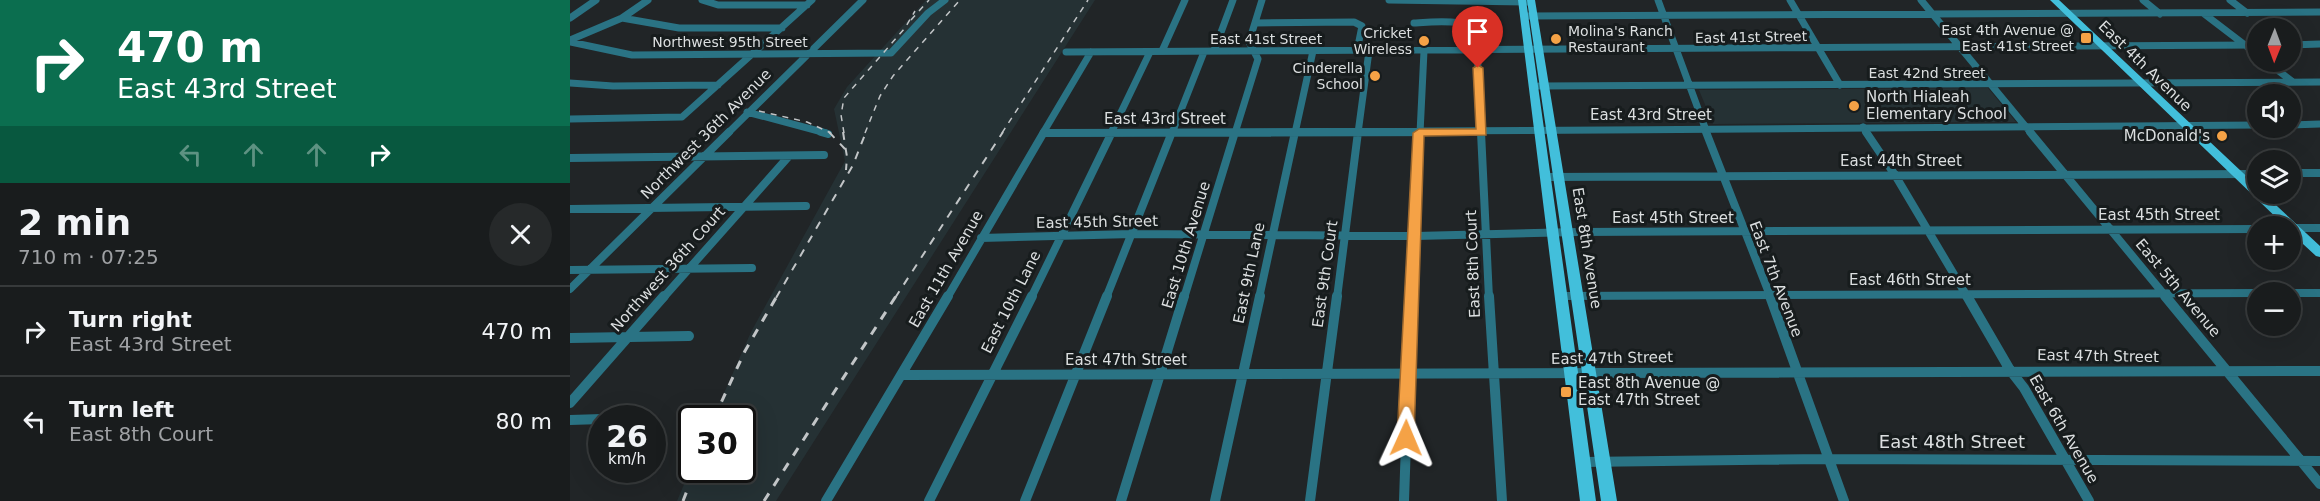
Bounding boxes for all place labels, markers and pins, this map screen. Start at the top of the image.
pin [1452,6,1503,68]
place label: East 4th Avenue @ East 41st Street [1941,22,2075,54]
place label: Molina's Ranch Restaurant [1568,23,1673,55]
place label: Cricket Wireless [1353,25,1412,57]
marker: East 4th Avenue @ East 41st Street [2079,31,2093,45]
marker: Molina's Ranch Restaurant [1549,32,1563,46]
marker: Cricket Wireless [1417,34,1431,48]
place label: Cinderella School [1293,60,1363,92]
marker: Cinderella School [1368,69,1382,83]
place label: North Hialeah Elementary School [1866,88,2007,123]
marker: North Hialeah Elementary School [1847,99,1861,113]
place label: McDonald's [2124,127,2210,145]
marker: McDonald's [2215,129,2229,143]
place label: East 8th Avenue @ East 47th Street [1578,374,1720,409]
marker: East 8th Avenue @ East 47th Street [1559,385,1573,399]

